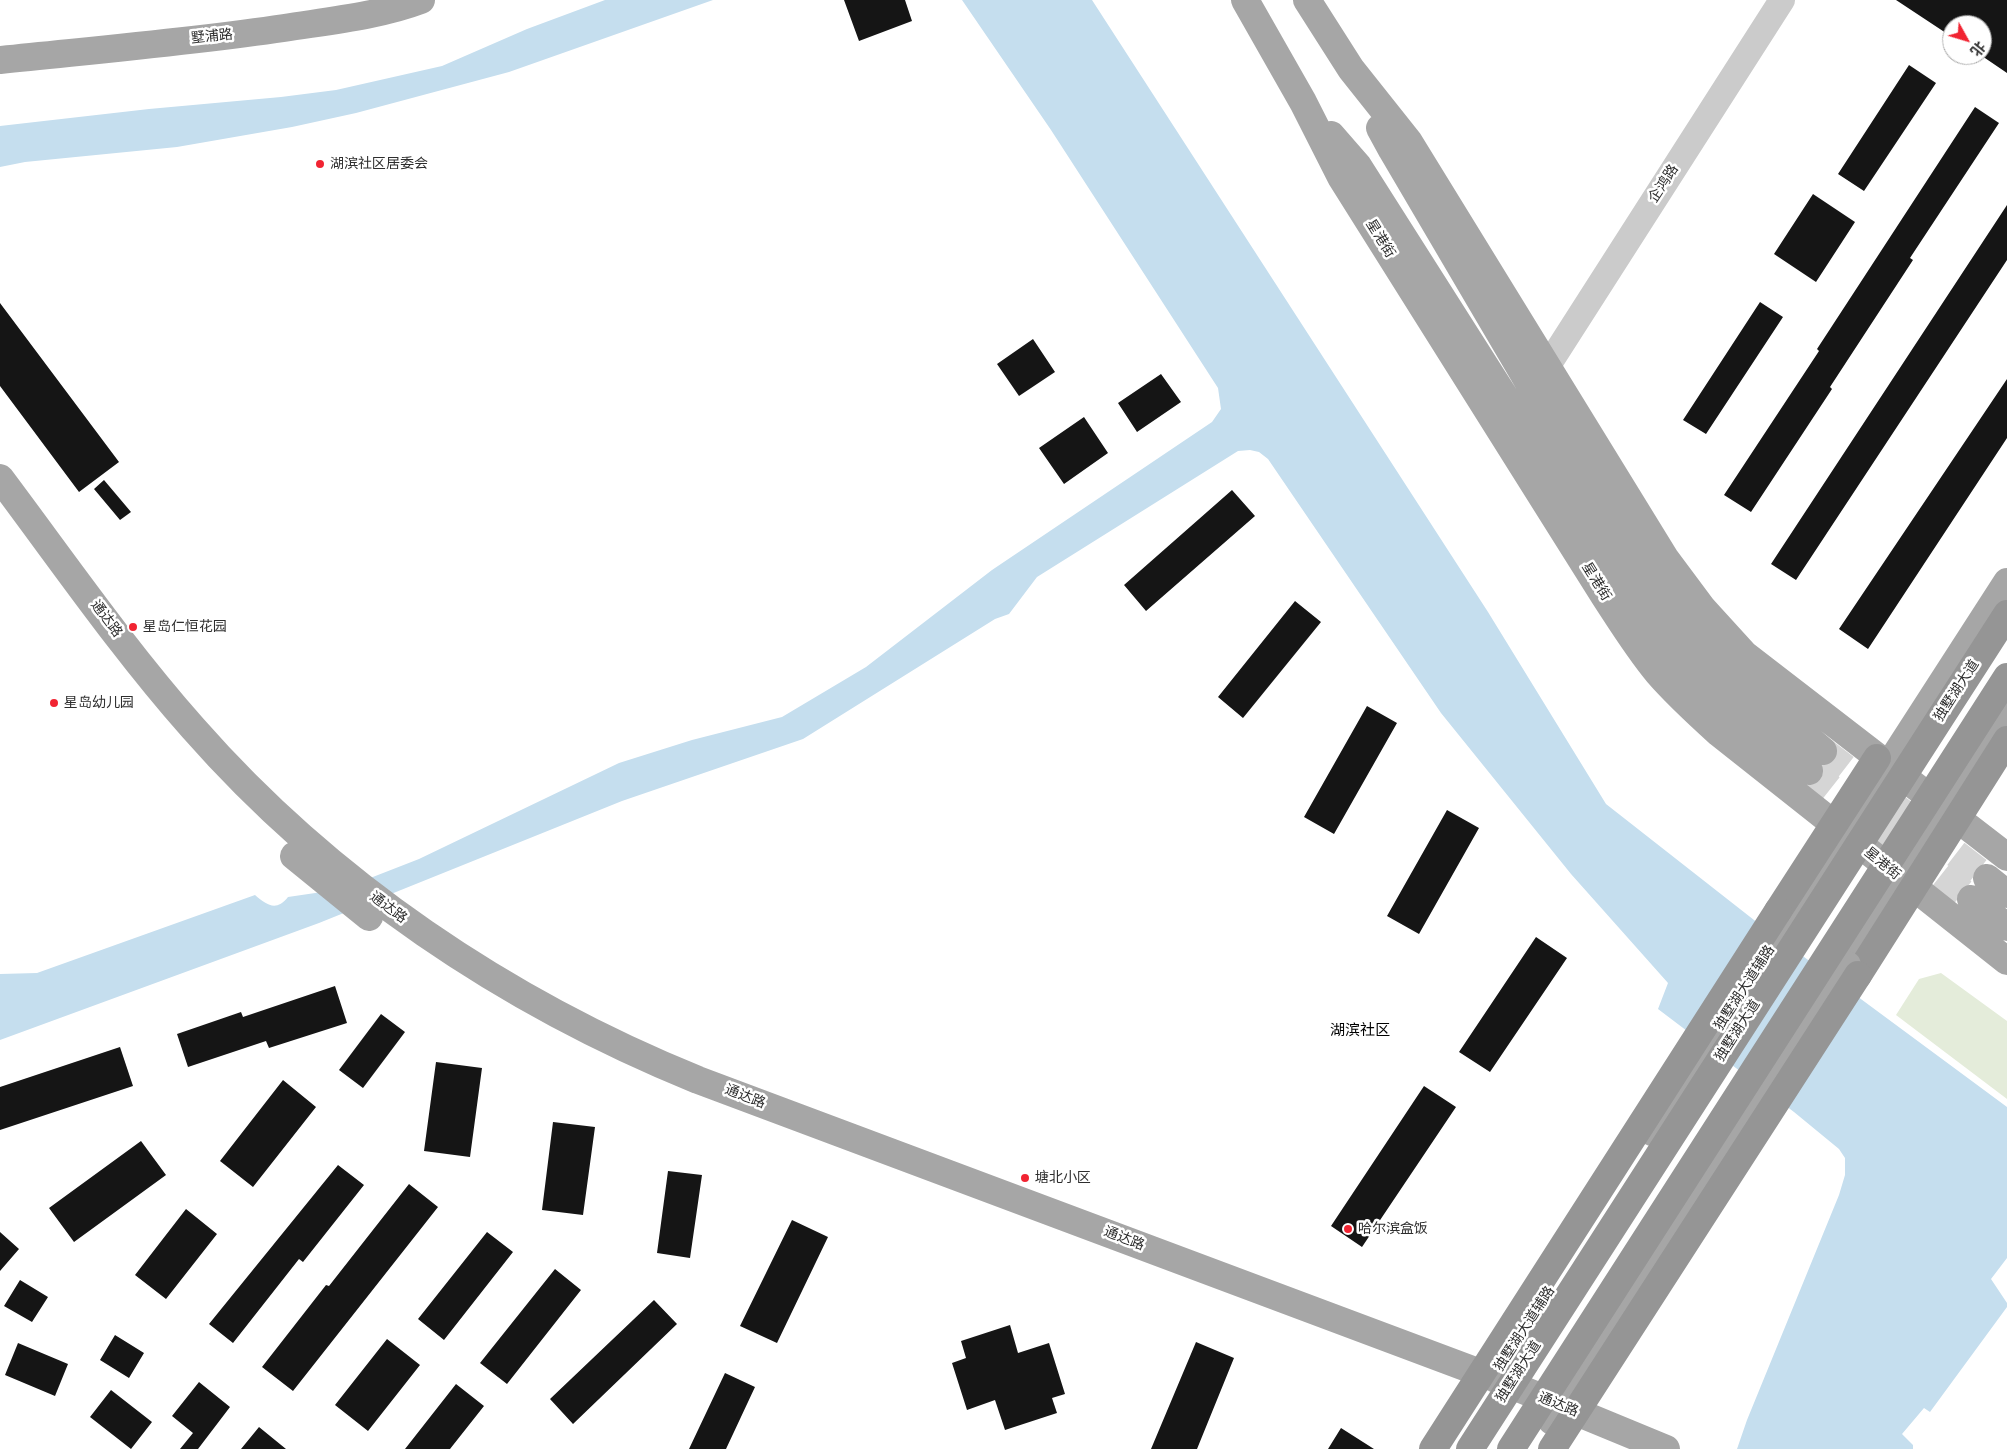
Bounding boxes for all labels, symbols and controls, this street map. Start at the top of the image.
north arrow [1942,15,1992,65]
street label: 墅浦路 [190,26,234,48]
text: 北 [1967,38,1989,59]
place label: 湖滨社区居委会 [330,156,428,172]
marker: 湖滨社区居委会 [314,158,326,170]
street label: 企鸿路 [1646,162,1682,206]
street label: 星港街 [1362,217,1398,261]
street label: 星港街 [1578,560,1614,604]
street label: 通达路 [87,597,125,641]
place label: 星岛仁恒花园 [143,619,227,635]
marker: 星岛仁恒花园 [127,621,139,633]
street label: 独墅湖大道 [1931,657,1983,725]
place label: 星岛幼儿园 [64,695,134,711]
marker: 星岛幼儿园 [48,697,60,709]
street label: 星港街 [1860,844,1904,884]
street label: 通达路 [366,889,410,927]
street label: 独墅湖大道辅路 [1711,942,1779,1034]
street label: 独墅湖大道 [1712,997,1764,1065]
district label: 湖滨社区 [1330,1022,1390,1040]
street label: 通达路 [722,1082,768,1112]
place label: 塘北小区 [1035,1170,1091,1186]
marker: 塘北小区 [1019,1172,1031,1184]
place label: 哈尔滨盒饭 [1358,1221,1428,1237]
marker: 哈尔滨盒饭 [1342,1223,1354,1235]
street label: 通达路 [1101,1224,1147,1254]
street label: 独墅湖大道辅路 [1491,1283,1559,1375]
street label: 独墅湖大道 [1493,1338,1545,1406]
street label: 通达路 [1535,1389,1581,1421]

